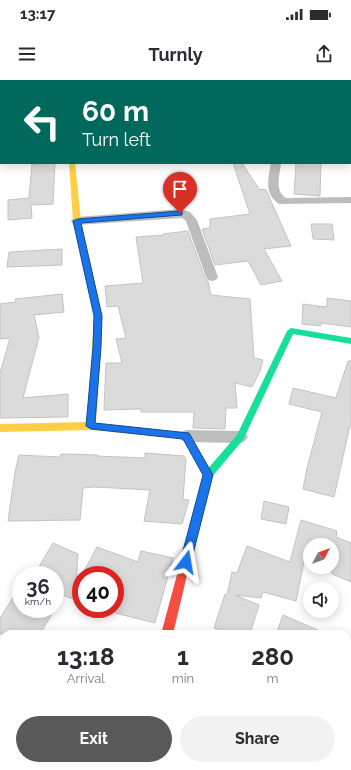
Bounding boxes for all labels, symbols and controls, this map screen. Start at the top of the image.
text: 13:17 [20,5,55,23]
icon: menu [16,43,38,65]
icon: share [313,43,335,65]
text: Turnly [148,44,203,65]
text: 60 m [82,95,149,128]
icon: left [16,96,68,148]
text: Turn left [82,129,151,150]
pin [163,172,197,213]
icon: arrive [169,178,191,200]
north arrow [303,538,339,574]
map controls [303,538,339,618]
position arrow [165,541,207,583]
speed limit sign: 40 [72,566,124,618]
text: 36 [26,575,50,599]
button: sound [303,582,339,618]
text: km/h [25,596,51,607]
text: 13:18 [57,642,115,671]
text: 1 [177,642,189,671]
text: 280 [251,642,294,671]
text: Arrival [67,671,105,686]
text: min [172,671,194,686]
text: m [267,671,279,686]
button: Exit [16,716,172,762]
button: Share [180,716,335,762]

